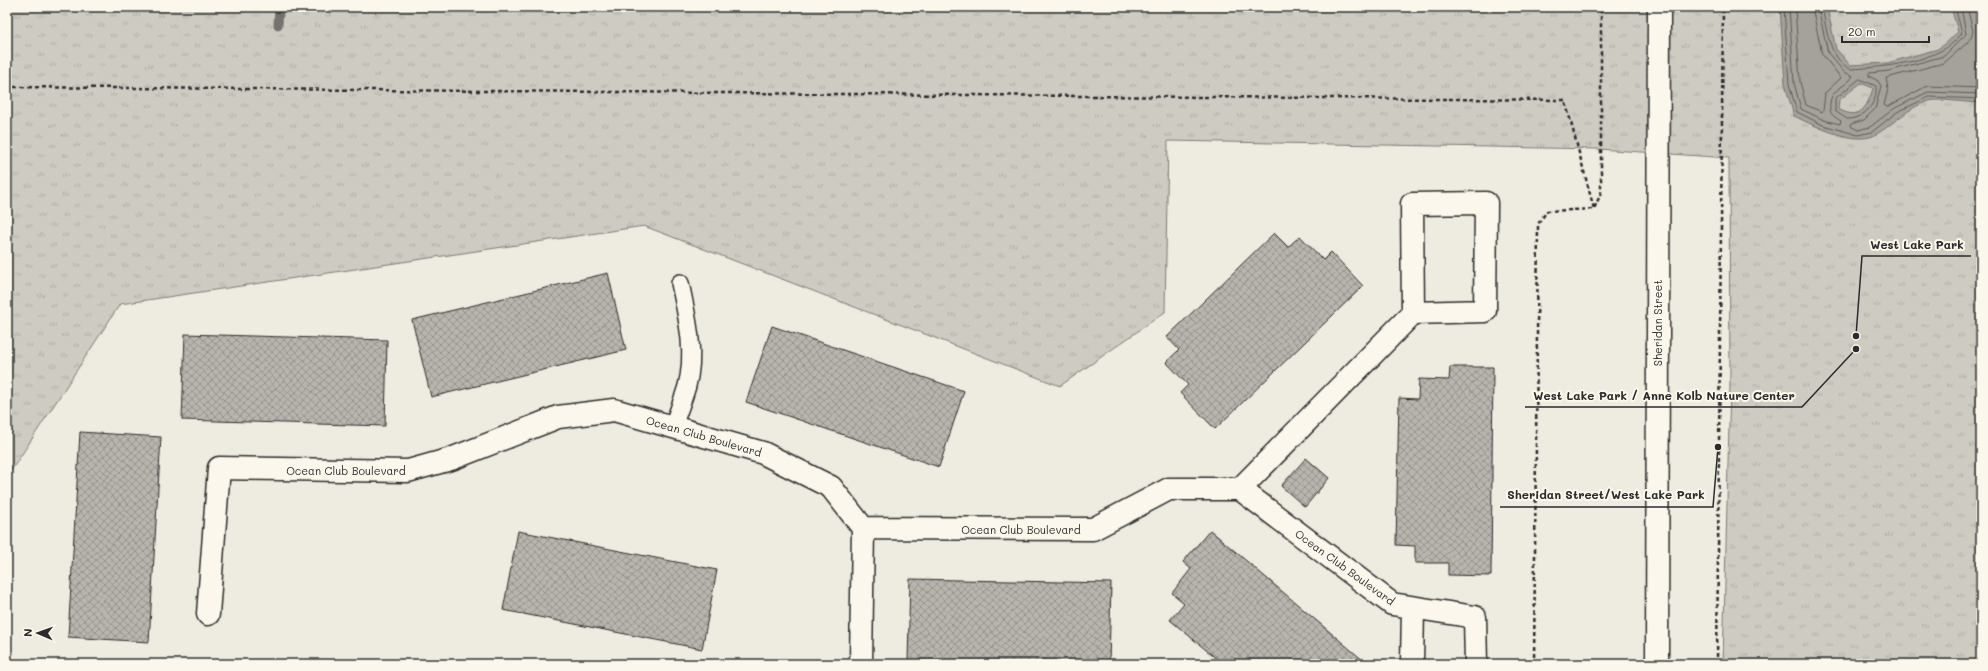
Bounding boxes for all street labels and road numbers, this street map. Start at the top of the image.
street label: Sheridan Street [1650,280,1665,366]
street label: Ocean Club Boulevard [644,412,764,460]
street label: Ocean Club Boulevard [286,463,406,478]
street label: Ocean Club Boulevard [961,522,1081,537]
street label: Ocean Club Boulevard [1292,526,1398,608]

